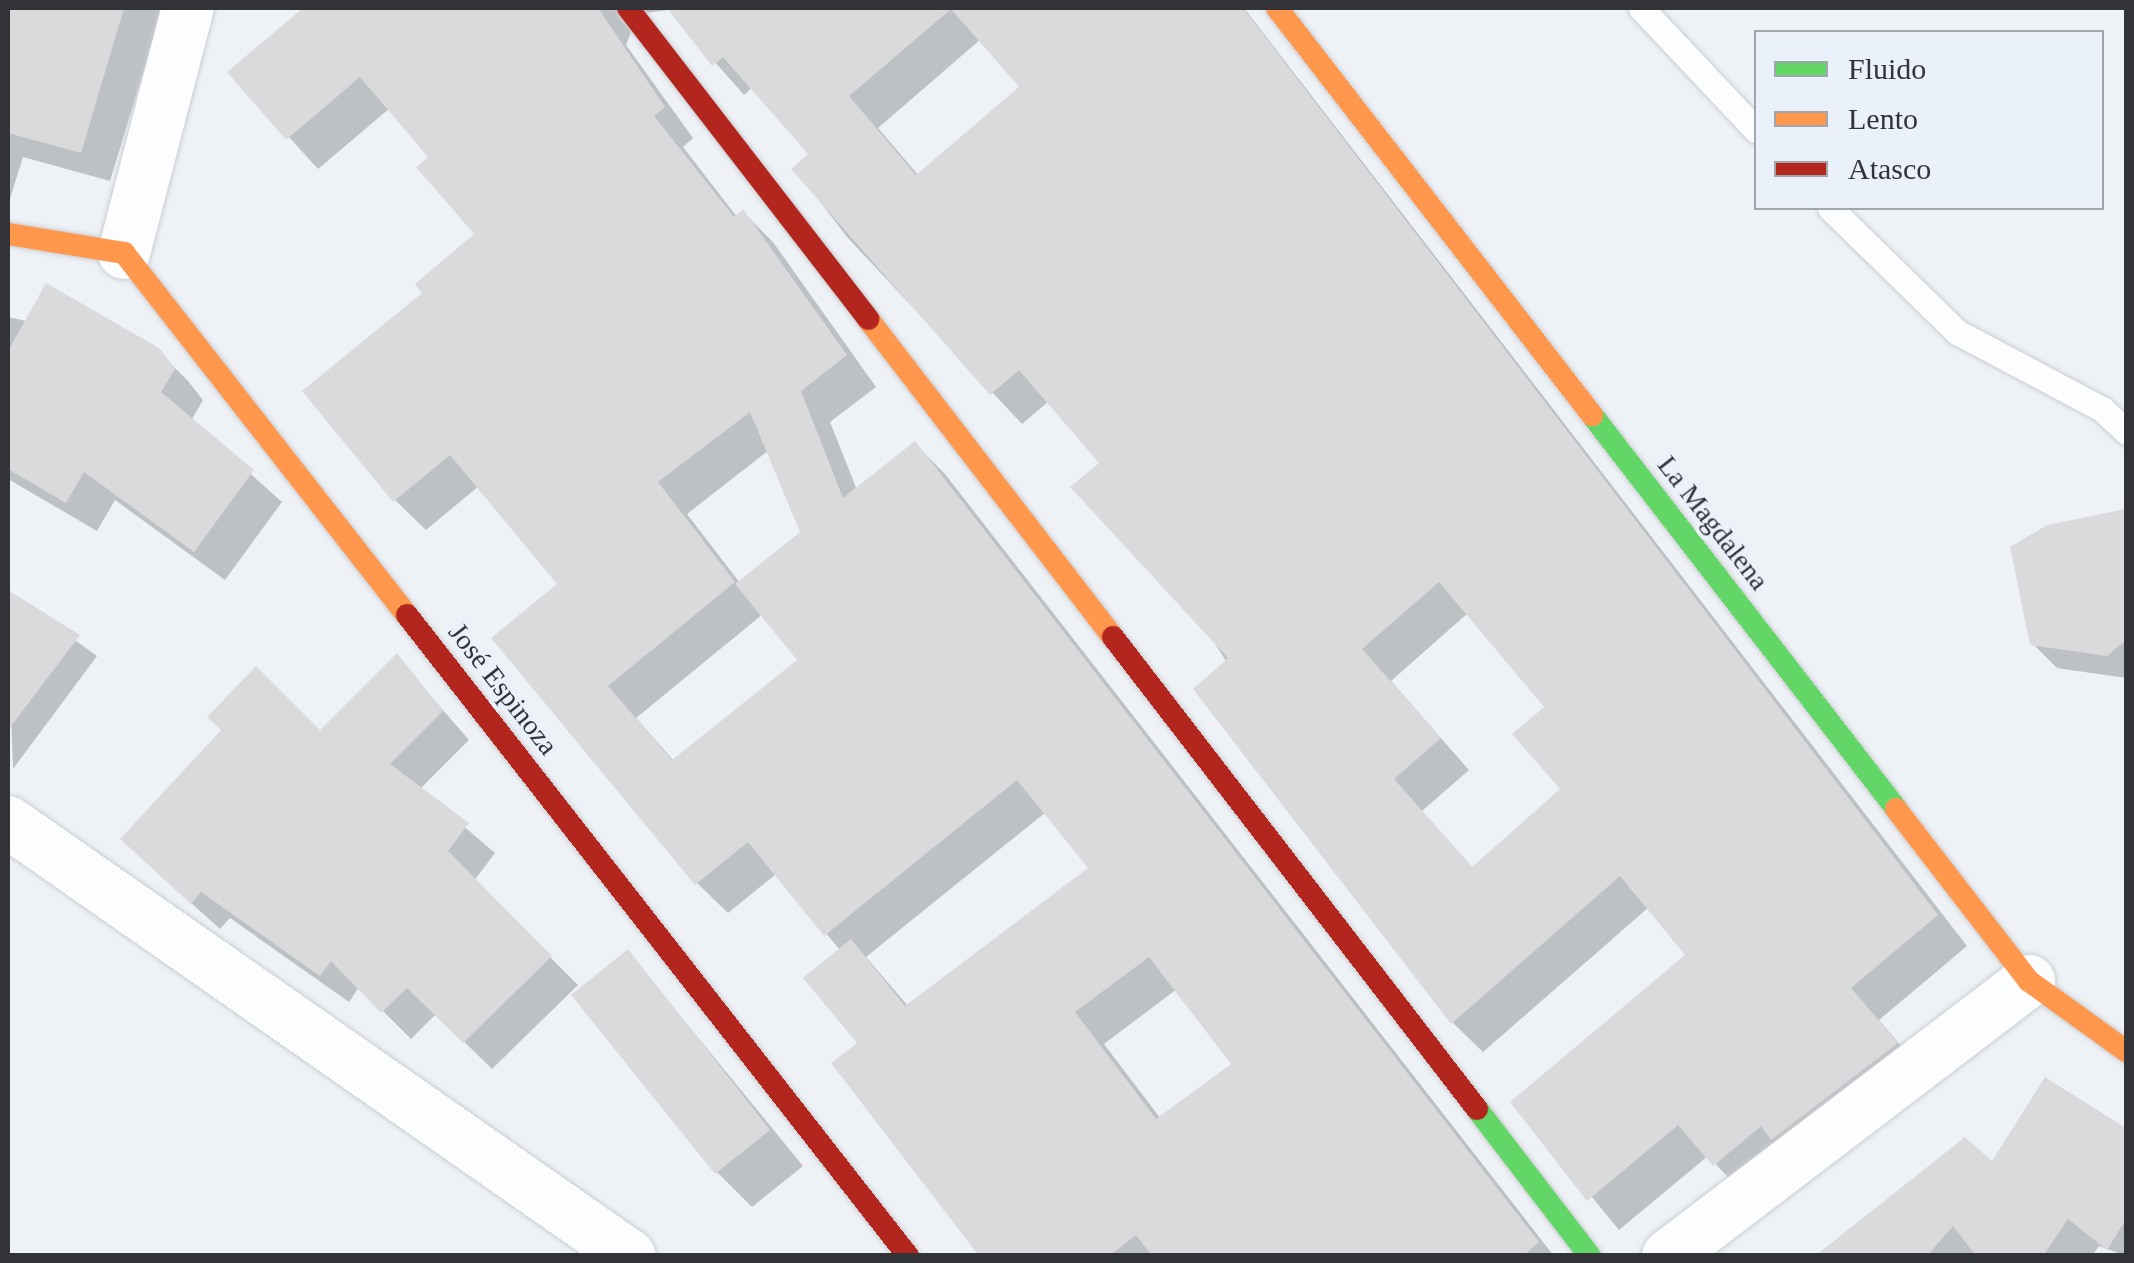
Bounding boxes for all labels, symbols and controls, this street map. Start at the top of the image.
legend [1754,30,2104,210]
text: Fluido [1848,52,1926,85]
text: Lento [1848,102,1918,135]
text: Atasco [1848,152,1931,185]
street label: La Magdalena [1650,449,1776,597]
street label: José Espinoza [441,616,565,762]

